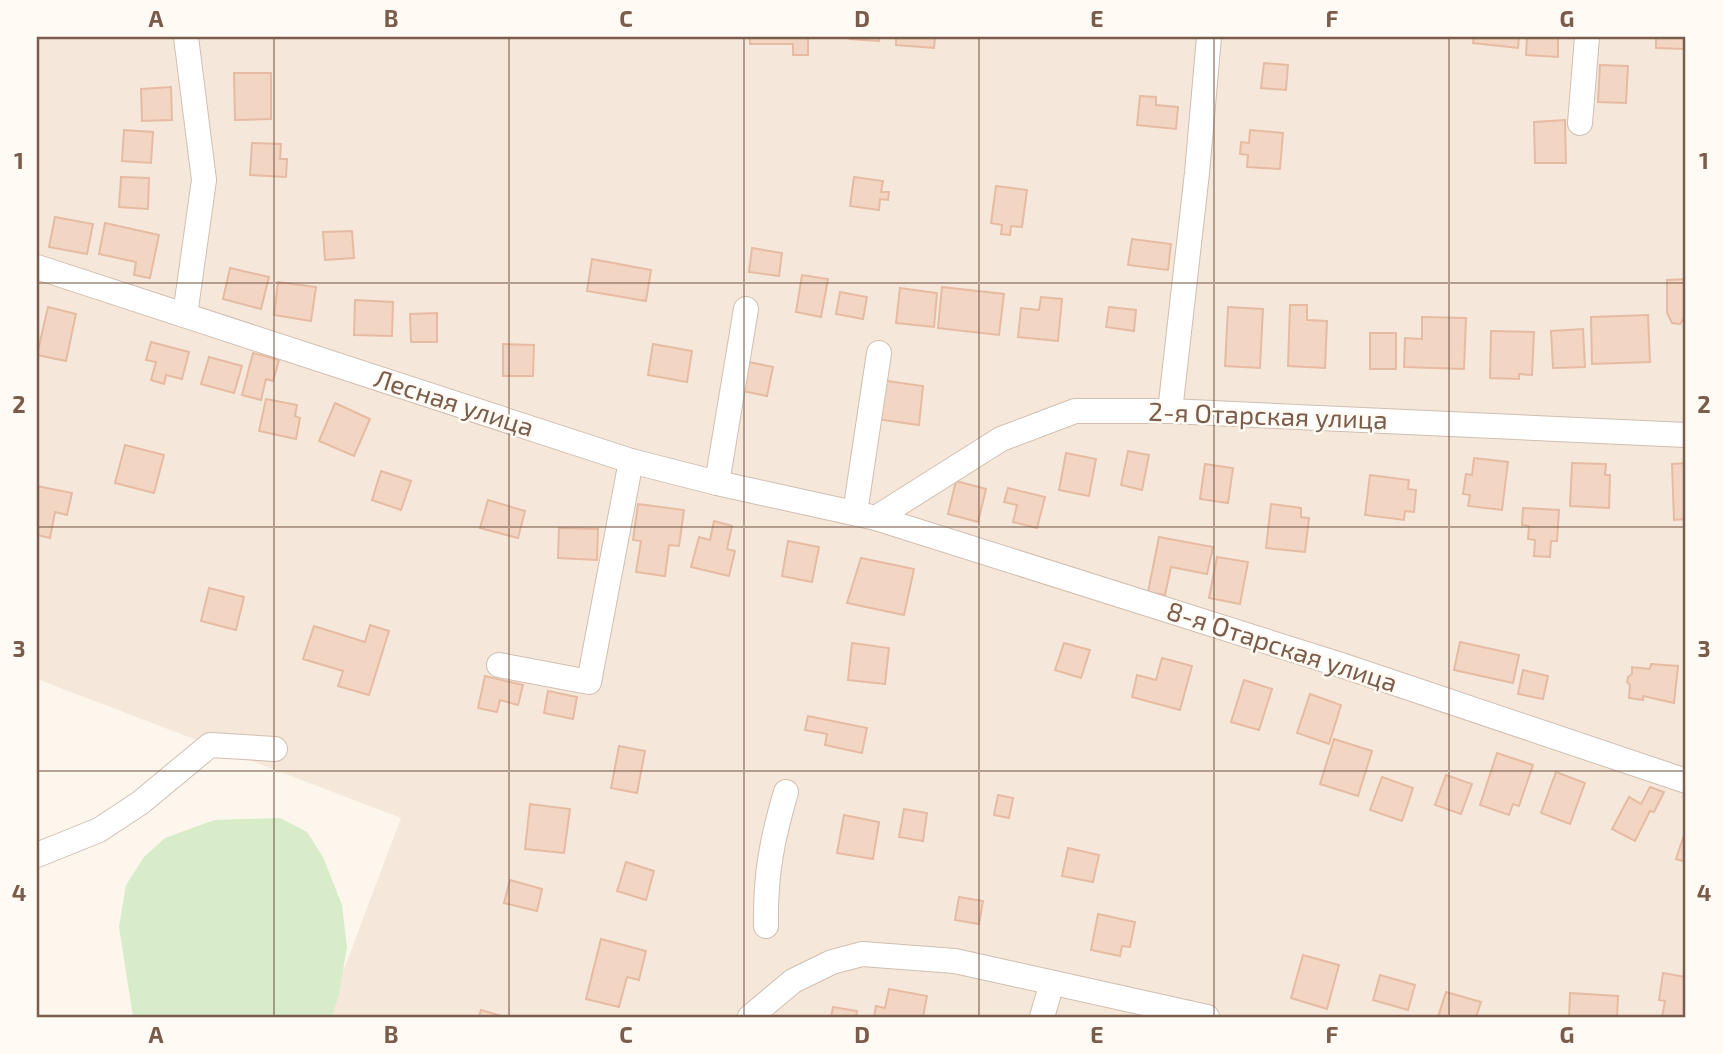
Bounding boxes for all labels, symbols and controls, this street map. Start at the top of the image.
text: A [148,4,164,32]
text: B [384,4,398,32]
text: C [619,4,633,32]
text: D [854,4,870,32]
text: E [1090,4,1104,32]
text: F [1326,4,1339,32]
text: G [1560,4,1574,32]
text: 1 [14,146,24,174]
text: 1 [1699,146,1709,174]
street label: Лесная улица [371,361,538,443]
text: 2 [12,390,26,418]
text: 2 [1697,390,1711,418]
street label: 2-я Отарская улица [1148,395,1388,435]
street label: 8-я Отарская улица [1163,594,1402,698]
text: 3 [12,634,26,662]
text: 3 [1697,634,1711,662]
text: 4 [12,878,26,906]
text: 4 [1697,878,1711,906]
text: A [148,1020,164,1048]
text: B [384,1020,398,1048]
text: C [619,1020,633,1048]
text: D [854,1020,870,1048]
text: E [1090,1020,1104,1048]
text: F [1326,1020,1339,1048]
text: G [1560,1020,1574,1048]

